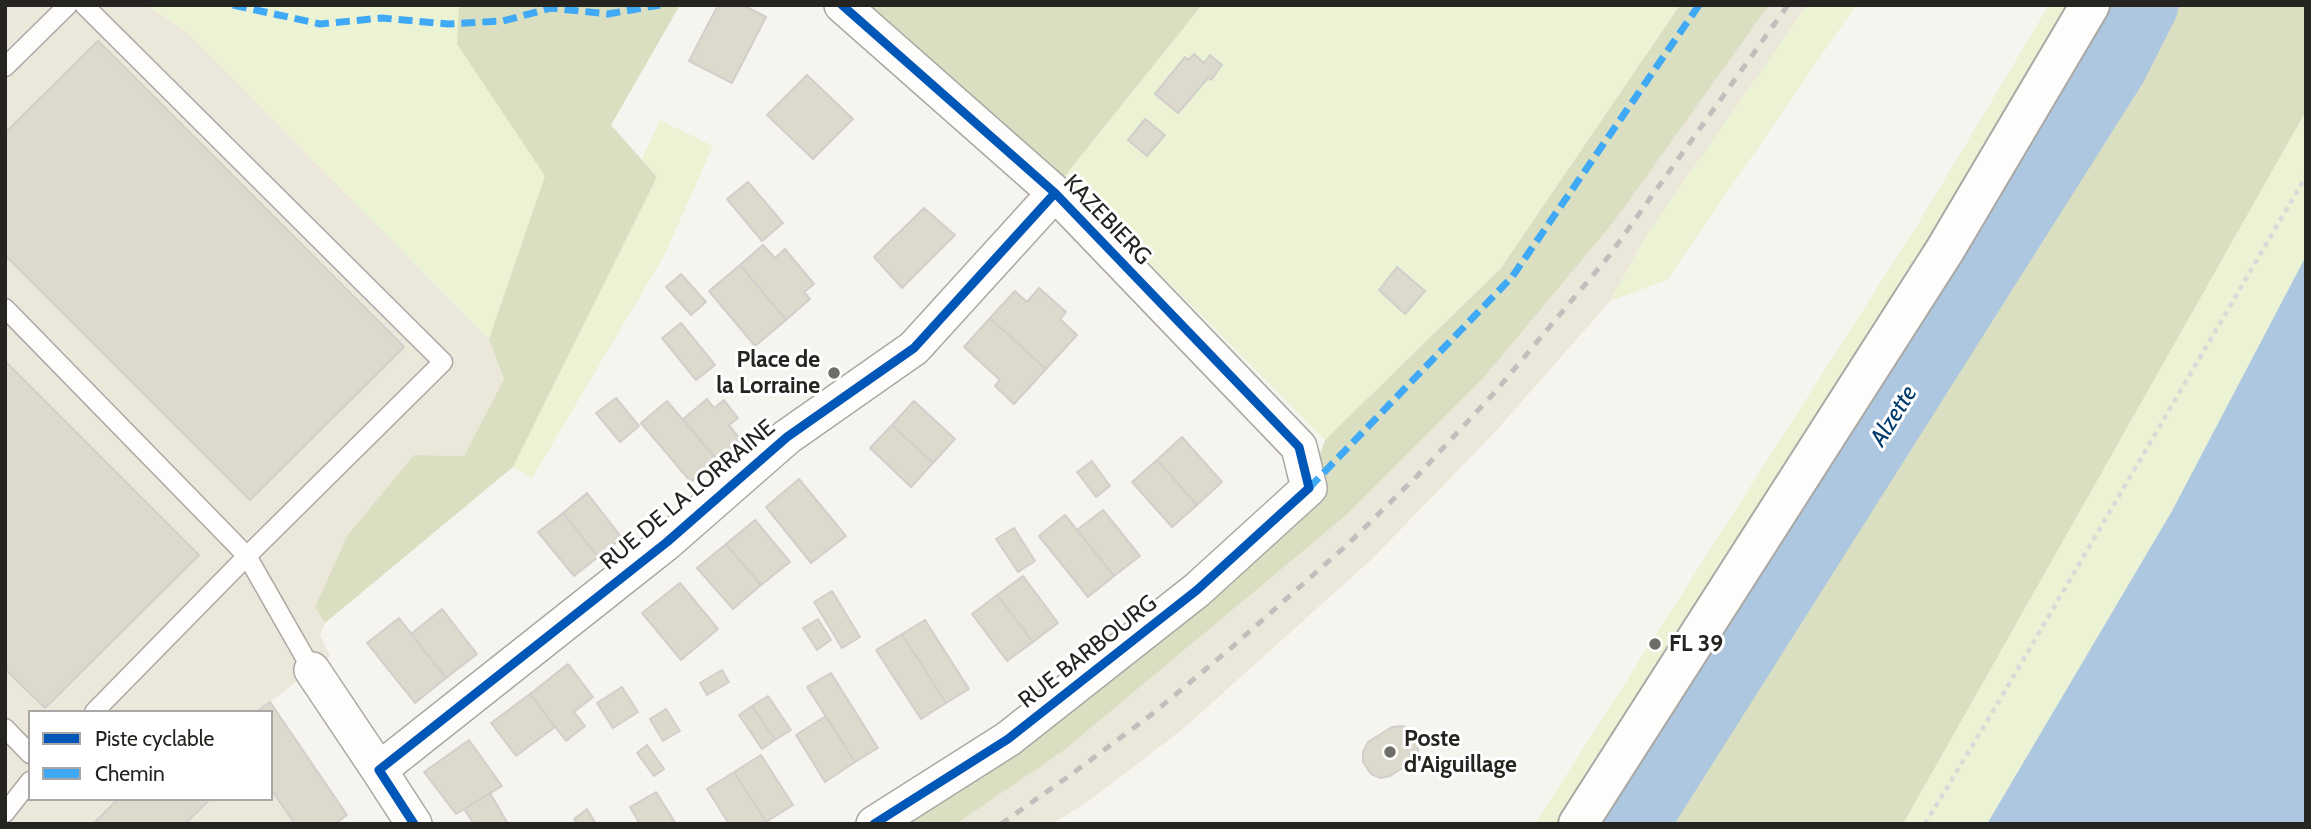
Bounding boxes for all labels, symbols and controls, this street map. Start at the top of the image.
street label: KAZEBIERG [1057,169,1157,271]
place label: Place de la Lorraine [716,346,820,400]
marker: Place de la Lorraine [826,365,842,381]
water label: Alzette [1864,380,1924,452]
street label: RUE DE LA LORRAINE [595,414,781,576]
street label: RUE BARBOURG [1013,590,1163,714]
place label: FL 39 [1669,630,1723,658]
marker: FL 39 [1647,636,1663,652]
legend [28,710,273,801]
place label: Poste d'Aiguillage [1404,725,1517,779]
text: Piste cyclable [95,726,214,751]
marker: Poste d'Aiguillage [1382,744,1398,760]
text: Chemin [95,761,165,786]

